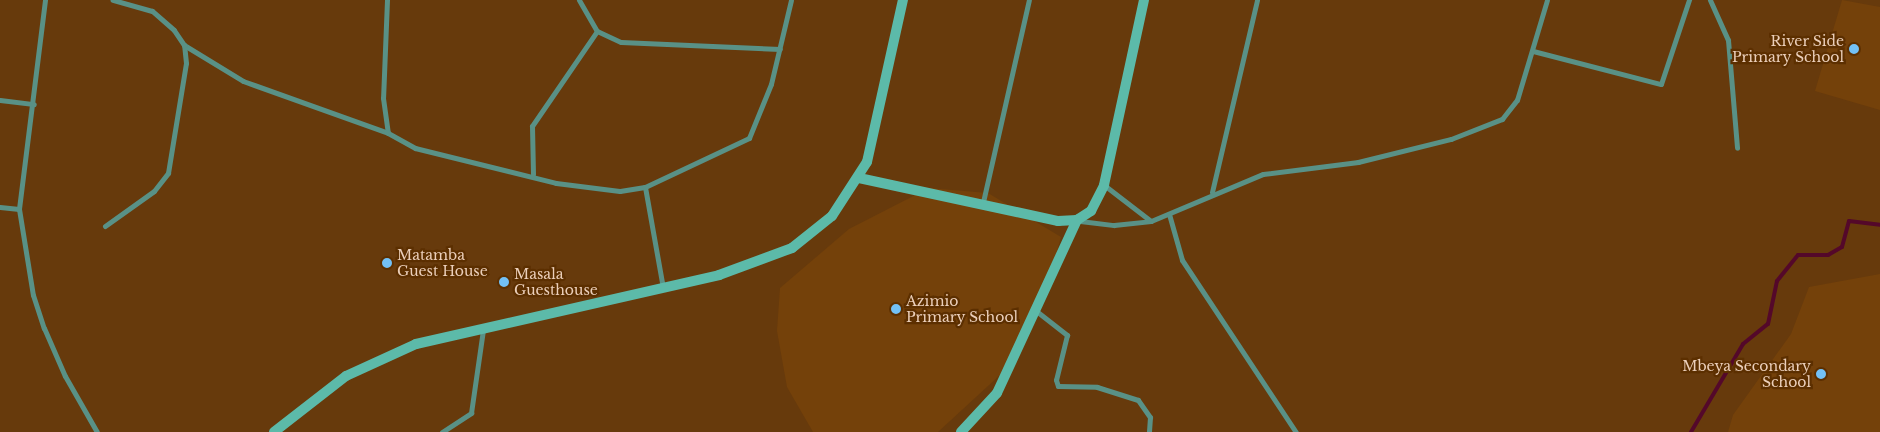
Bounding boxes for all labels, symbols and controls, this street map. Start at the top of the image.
place label: River Side Primary School [1731,33,1844,65]
marker: River Side Primary School [1848,43,1860,55]
place label: Matamba Guest House [397,247,488,280]
marker: Matamba Guest House [381,257,393,269]
place label: Masala Guesthouse [514,266,598,298]
marker: Masala Guesthouse [498,276,510,288]
place label: Azimio Primary School [906,293,1019,326]
marker: Azimio Primary School [890,303,902,315]
place label: Mbeya Secondary School [1682,358,1811,391]
marker: Mbeya Secondary School [1815,368,1827,380]

